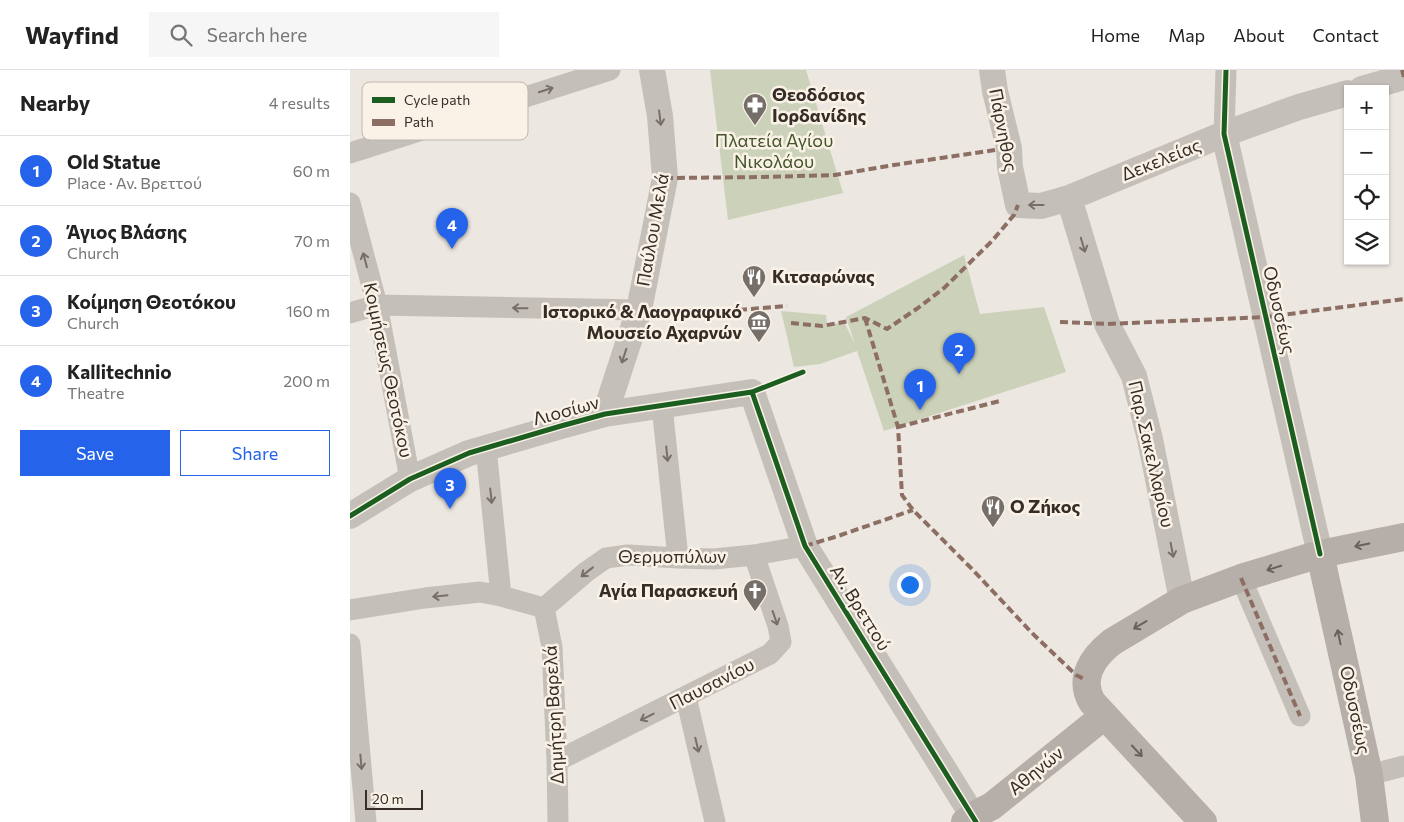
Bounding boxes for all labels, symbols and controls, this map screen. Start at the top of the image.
search box [149,12,499,57]
text: Wayfind [25,20,119,49]
icon: search [167,21,195,49]
text: Search here [207,23,307,46]
text: Home [1091,24,1140,46]
text: Map [1168,24,1205,46]
text: About [1233,24,1285,46]
text: Contact [1313,24,1379,46]
legend [362,82,528,140]
place label: Θεοδόσιος Ιορδανίδης [772,83,867,126]
one-way arrow [538,85,554,95]
map controls [1344,85,1389,265]
button: + [1344,85,1389,130]
street label: Πάρνηθος [985,86,1023,173]
text: Nearby [20,90,90,115]
text: Cycle path [404,91,470,108]
pharmacy icon: Θεοδόσιος Ιορδανίδης [742,92,768,126]
text: 4 results [269,93,330,112]
one-way arrow [655,110,665,126]
text: Path [404,113,434,130]
park label: Πλατεία Αγίου Νικολάου [715,129,833,172]
button: − [1344,130,1389,175]
street label: Δεκελείας [1117,133,1204,185]
text: Old Statue [67,150,161,173]
text: 1 [32,161,40,180]
text: 60 m [293,161,330,180]
street label: Παύλου Μελά [631,172,673,288]
text: Place · Αν. Βρεττού [67,173,202,192]
button: locate [1344,175,1389,220]
one-way arrow [1028,200,1044,210]
pin: 4 [436,208,468,249]
text: Άγιος Βλάσης [67,220,187,243]
button: layers [1344,220,1389,265]
text: 2 [31,231,41,250]
text: 70 m [294,231,330,250]
one-way arrow [1078,236,1088,252]
text: Church [67,243,119,262]
one-way arrow [360,253,369,269]
restaurant icon: Κιτσαρώνας [741,264,767,298]
street label: Οδυσσέως [1259,264,1301,356]
place label: Κιτσαρώνας [772,265,875,287]
street label: Κοιμήσεως Θεοτόκου [360,280,418,459]
text: Κοίμηση Θεοτόκου [67,290,236,313]
place label: Ιστορικό & Λαογραφικό Μουσείο Αχαρνών [542,300,742,343]
text: 3 [31,301,41,320]
text: 160 m [286,301,330,320]
one-way arrow [513,303,529,313]
museum icon: Ιστορικό & Λαογραφικό Μουσείο Αχαρνών [746,309,772,343]
text: Church [67,313,119,332]
pin: 2 [943,333,975,374]
one-way arrow [619,348,628,363]
text: Kallitechnio [67,360,172,383]
pin: 1 [904,369,936,410]
text: 4 [31,371,41,390]
text: 200 m [283,371,330,390]
street label: Παρ. Σακελλαρίου [1124,378,1180,529]
text: Theatre [67,383,124,402]
street label: Λιοσίων [530,391,601,429]
button: Save [20,430,170,476]
button: Share [180,430,330,476]
one-way arrow [662,446,672,462]
pin: 3 [434,468,466,509]
one-way arrow [486,488,496,504]
restaurant icon: Ο Ζήκος [980,494,1006,528]
place label: Ο Ζήκος [1010,495,1081,517]
one-way arrow [1354,541,1370,551]
one-way arrow [1168,542,1178,558]
street label: Θερμοπύλων [618,545,726,567]
street label: Αν. Βρεττού [826,561,896,654]
one-way arrow [1266,564,1282,574]
one-way arrow [581,566,594,577]
your location [897,572,923,598]
church icon: Αγία Παρασκευή [742,578,768,612]
place label: Αγία Παρασκευή [599,579,738,601]
one-way arrow [432,591,448,601]
one-way arrow [771,610,780,625]
one-way arrow [1133,620,1147,630]
one-way arrow [1333,629,1343,645]
street label: Δημήτρη Βαρελά [538,645,568,785]
street label: Παυσανίου [665,652,758,714]
street label: Οδυσσέως [1336,664,1376,756]
one-way arrow [640,713,655,722]
one-way arrow [693,736,702,752]
street label: Αθηνών [1003,741,1067,799]
one-way arrow [1131,745,1143,758]
one-way arrow [356,754,365,770]
scale bar [365,787,422,810]
text: 20 m [372,790,404,807]

